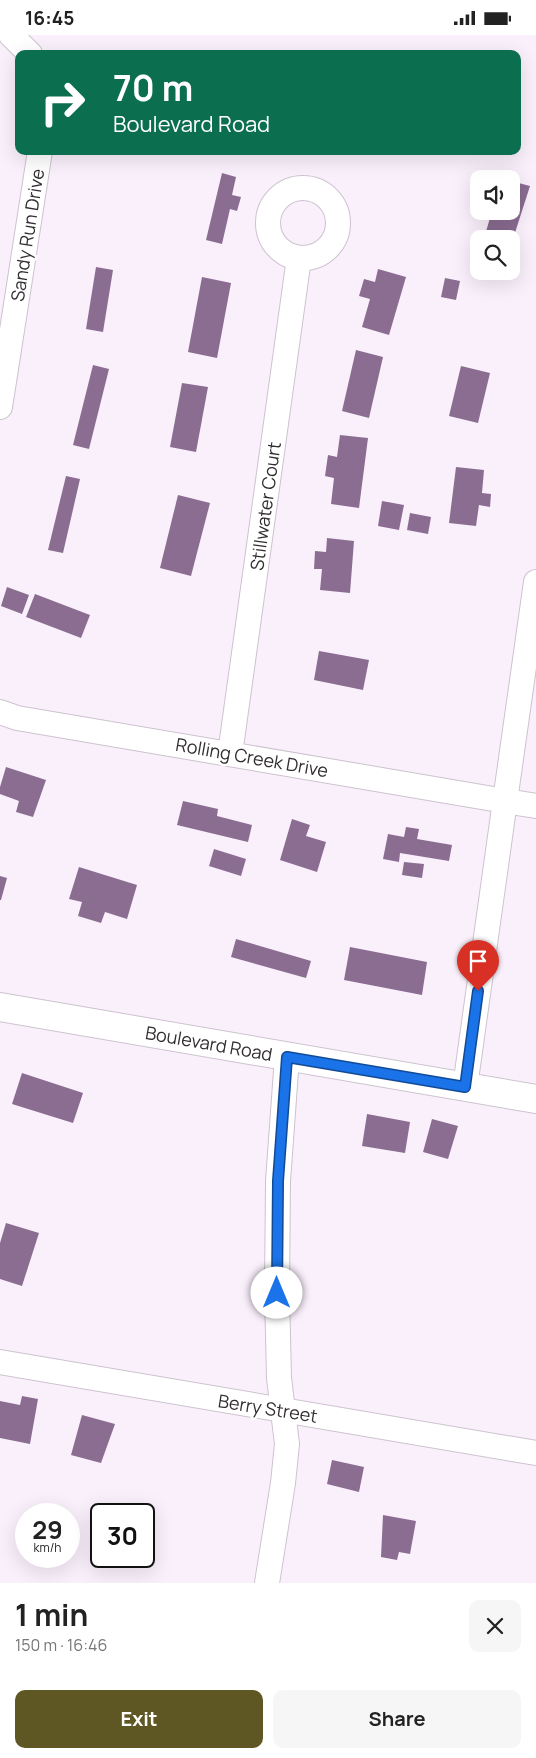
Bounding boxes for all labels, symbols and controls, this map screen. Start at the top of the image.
text: 16:45 [25,5,74,31]
text: 70 m [113,64,193,112]
icon: right [30,70,95,135]
text: Boulevard Road [113,109,270,139]
street label: Sandy Run Drive [5,167,49,303]
map controls [470,170,520,280]
button: sound [470,170,520,220]
button: search [470,230,520,280]
street label: Stillwater Court [244,440,286,572]
street label: Rolling Creek Drive [174,732,330,782]
pin [457,940,499,991]
icon: arrive [464,947,492,975]
street label: Boulevard Road [144,1020,274,1066]
position arrow [250,1266,302,1318]
street label: Berry Street [217,1388,319,1428]
speed limit sign: 30 [90,1503,155,1568]
text: 29 [32,1512,63,1547]
text: km/h [34,1539,61,1556]
text: 1 min [15,1594,88,1635]
button: close [469,1600,521,1652]
text: 150 m · 16:46 [15,1634,107,1656]
button: Exit [15,1690,263,1748]
button: Share [273,1690,521,1748]

